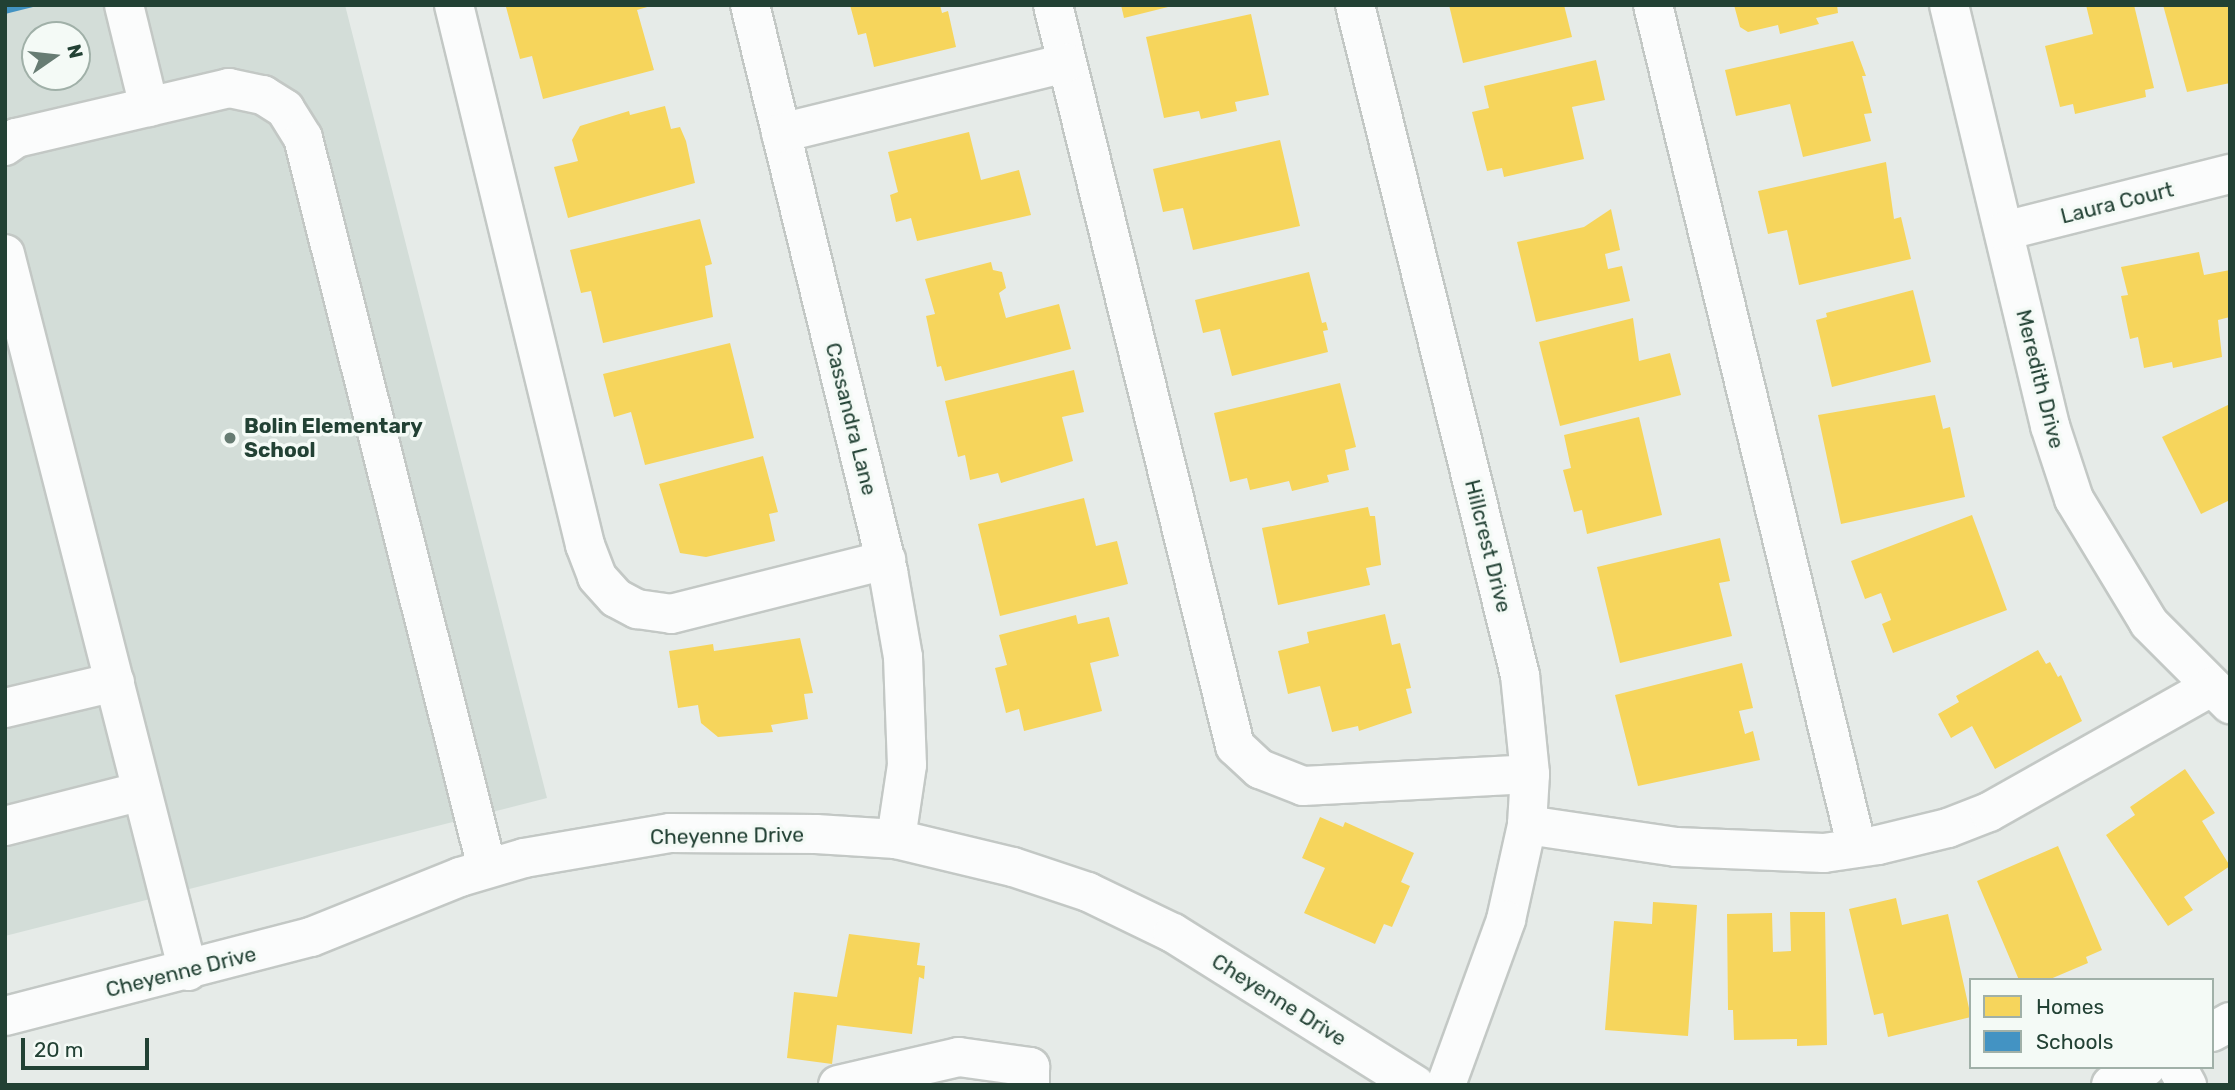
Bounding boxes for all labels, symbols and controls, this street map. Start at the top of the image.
north arrow [21,21,91,91]
text: N [62,42,88,61]
street label: Laura Court [2058,177,2176,229]
street label: Meredith Drive [2011,307,2069,451]
street label: Cassandra Lane [820,340,882,498]
place label: Bolin Elementary School [244,413,423,463]
marker: Bolin Elementary School [222,430,238,446]
street label: Hillcrest Drive [1459,477,1517,615]
street label: Cheyenne Drive [650,822,804,850]
street label: Cheyenne Drive [103,941,259,1003]
street label: Cheyenne Drive [1207,949,1351,1051]
legend [1969,978,2214,1069]
text: Homes [2036,994,2104,1019]
scale bar [24,1024,152,1068]
text: Schools [2036,1029,2113,1054]
text: 20 m [34,1037,83,1062]

